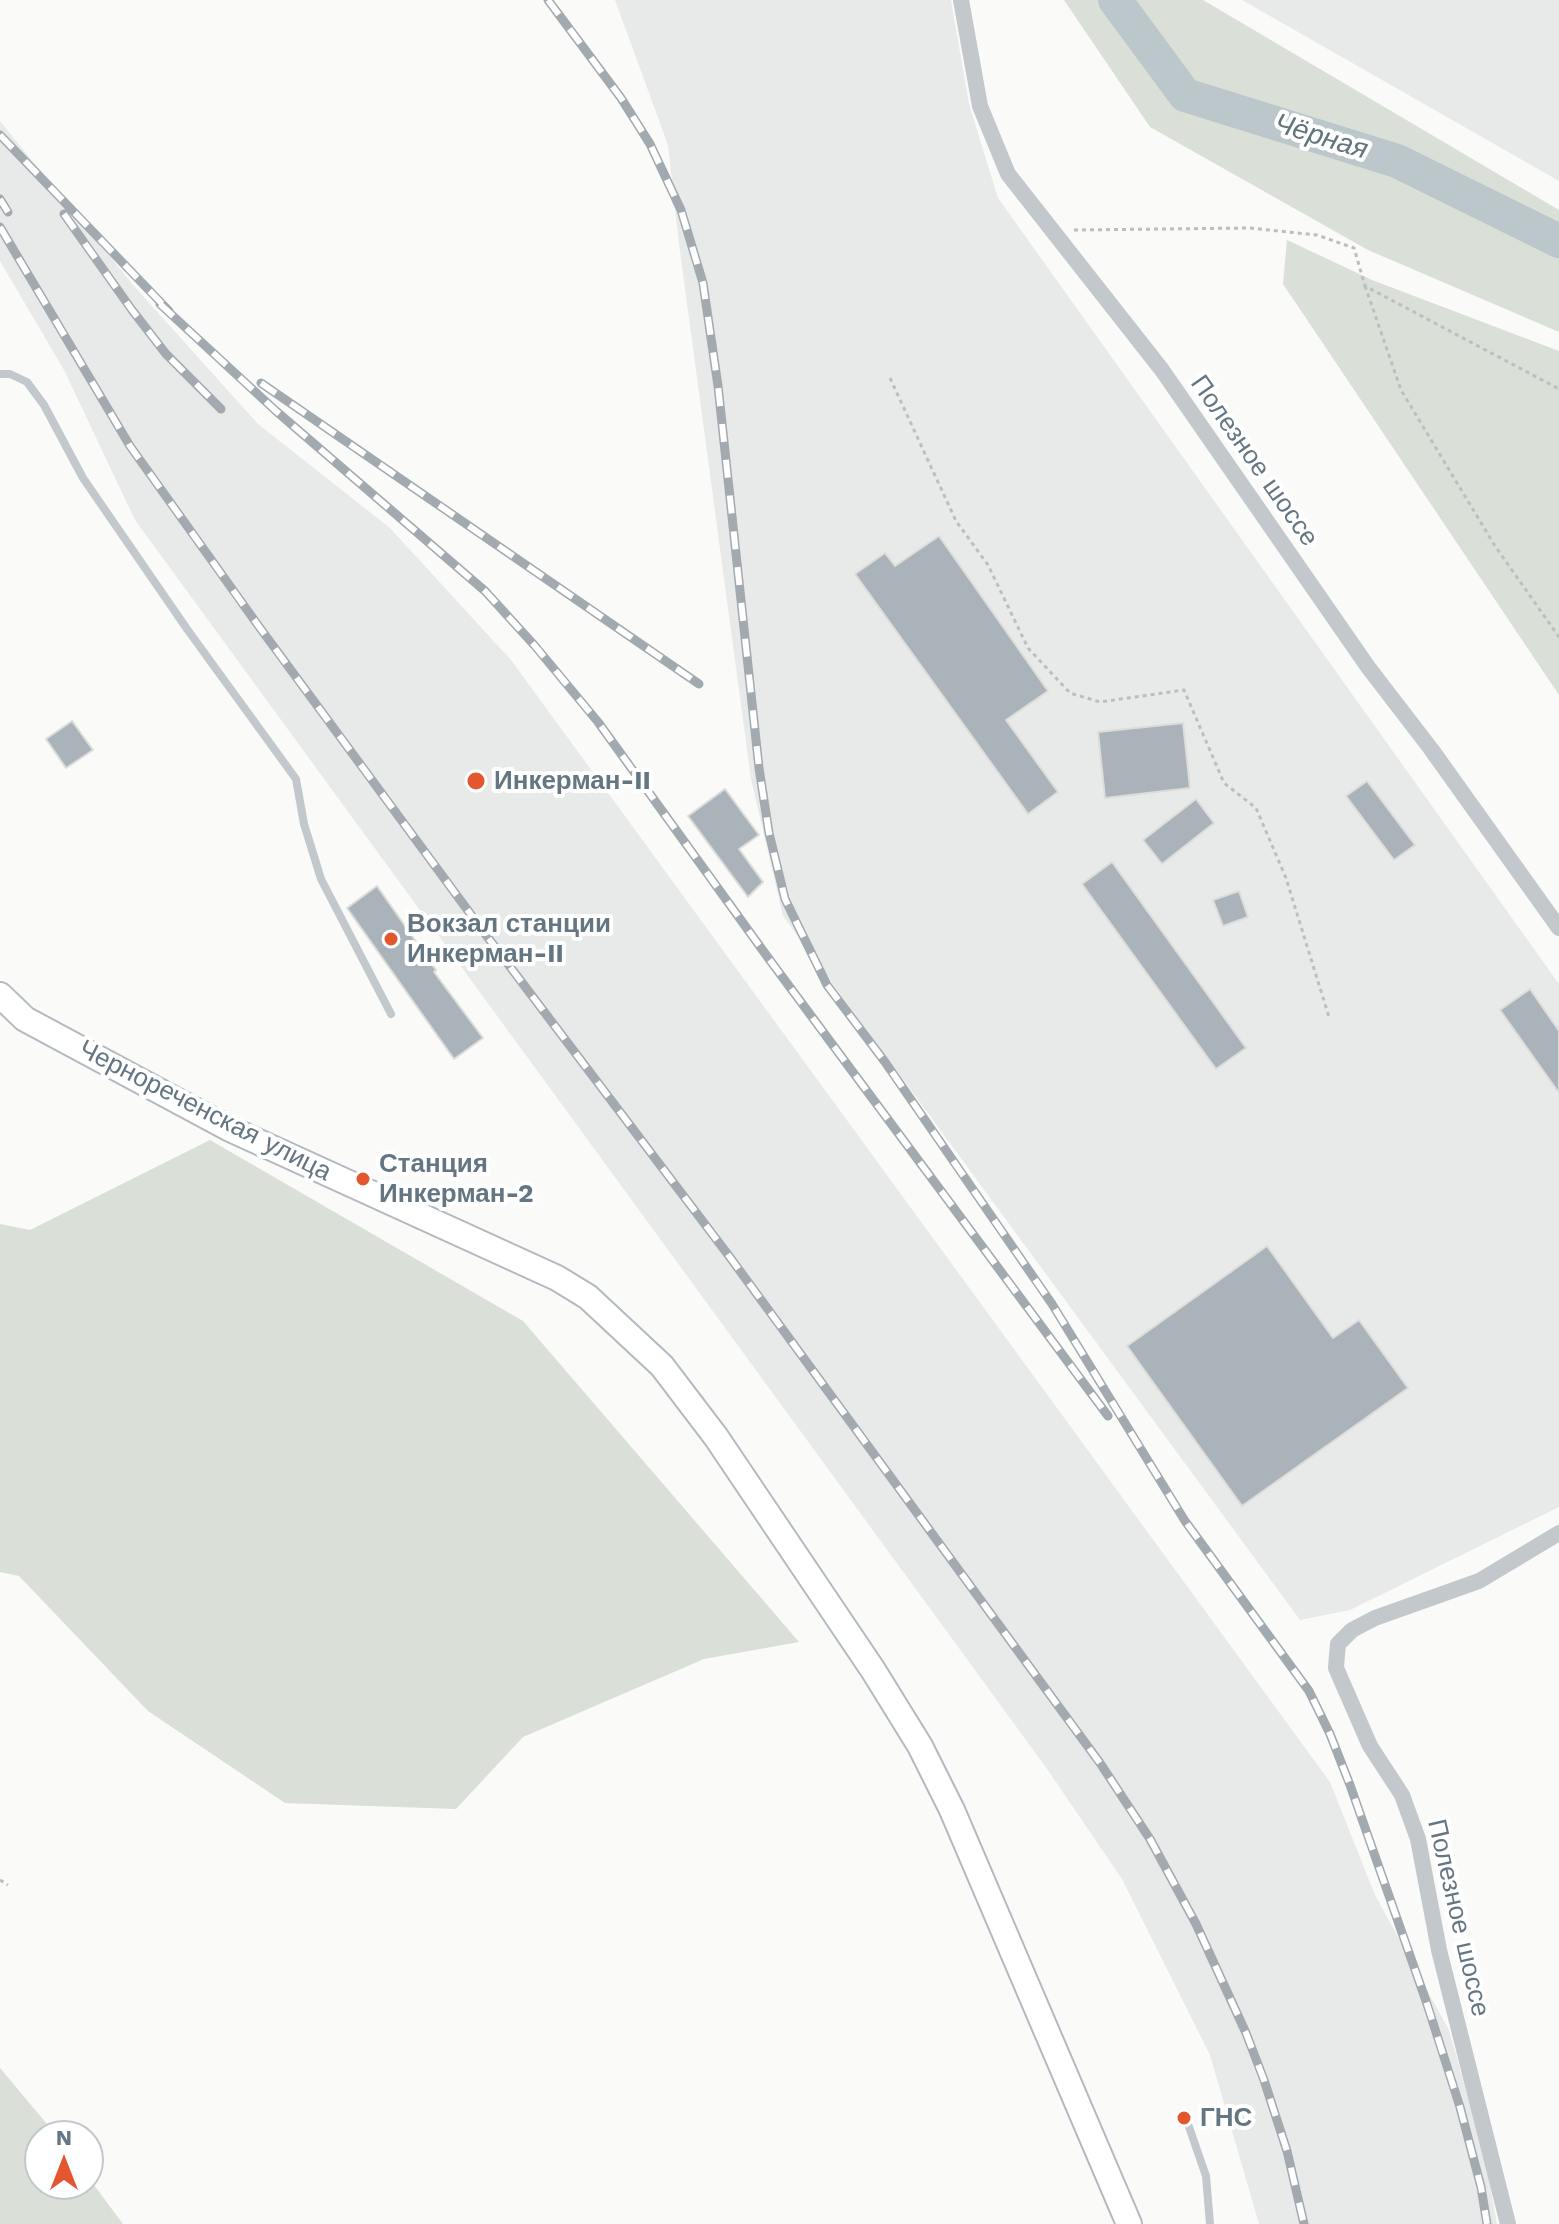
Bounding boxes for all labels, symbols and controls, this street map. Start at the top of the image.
water label: Чёрная [1270,107,1372,167]
street label: Полезное шоссе [1183,370,1325,552]
place label: Инкерман-II [494,765,651,797]
marker: Инкерман-II [465,770,487,792]
place label: Вокзал станции Инкерман-II [407,908,611,970]
marker: Вокзал станции Инкерман-II [382,930,400,948]
street label: Чернореченская улица [73,1034,337,1188]
place label: Станция Инкерман-2 [379,1148,533,1210]
marker: Станция Инкерман-2 [354,1170,372,1188]
street label: Полезное шоссе [1420,1816,1496,2020]
place label: ГНС [1200,2102,1252,2134]
marker: ГНС [1175,2109,1193,2127]
north arrow [24,2120,104,2200]
text: N [56,2125,72,2150]

